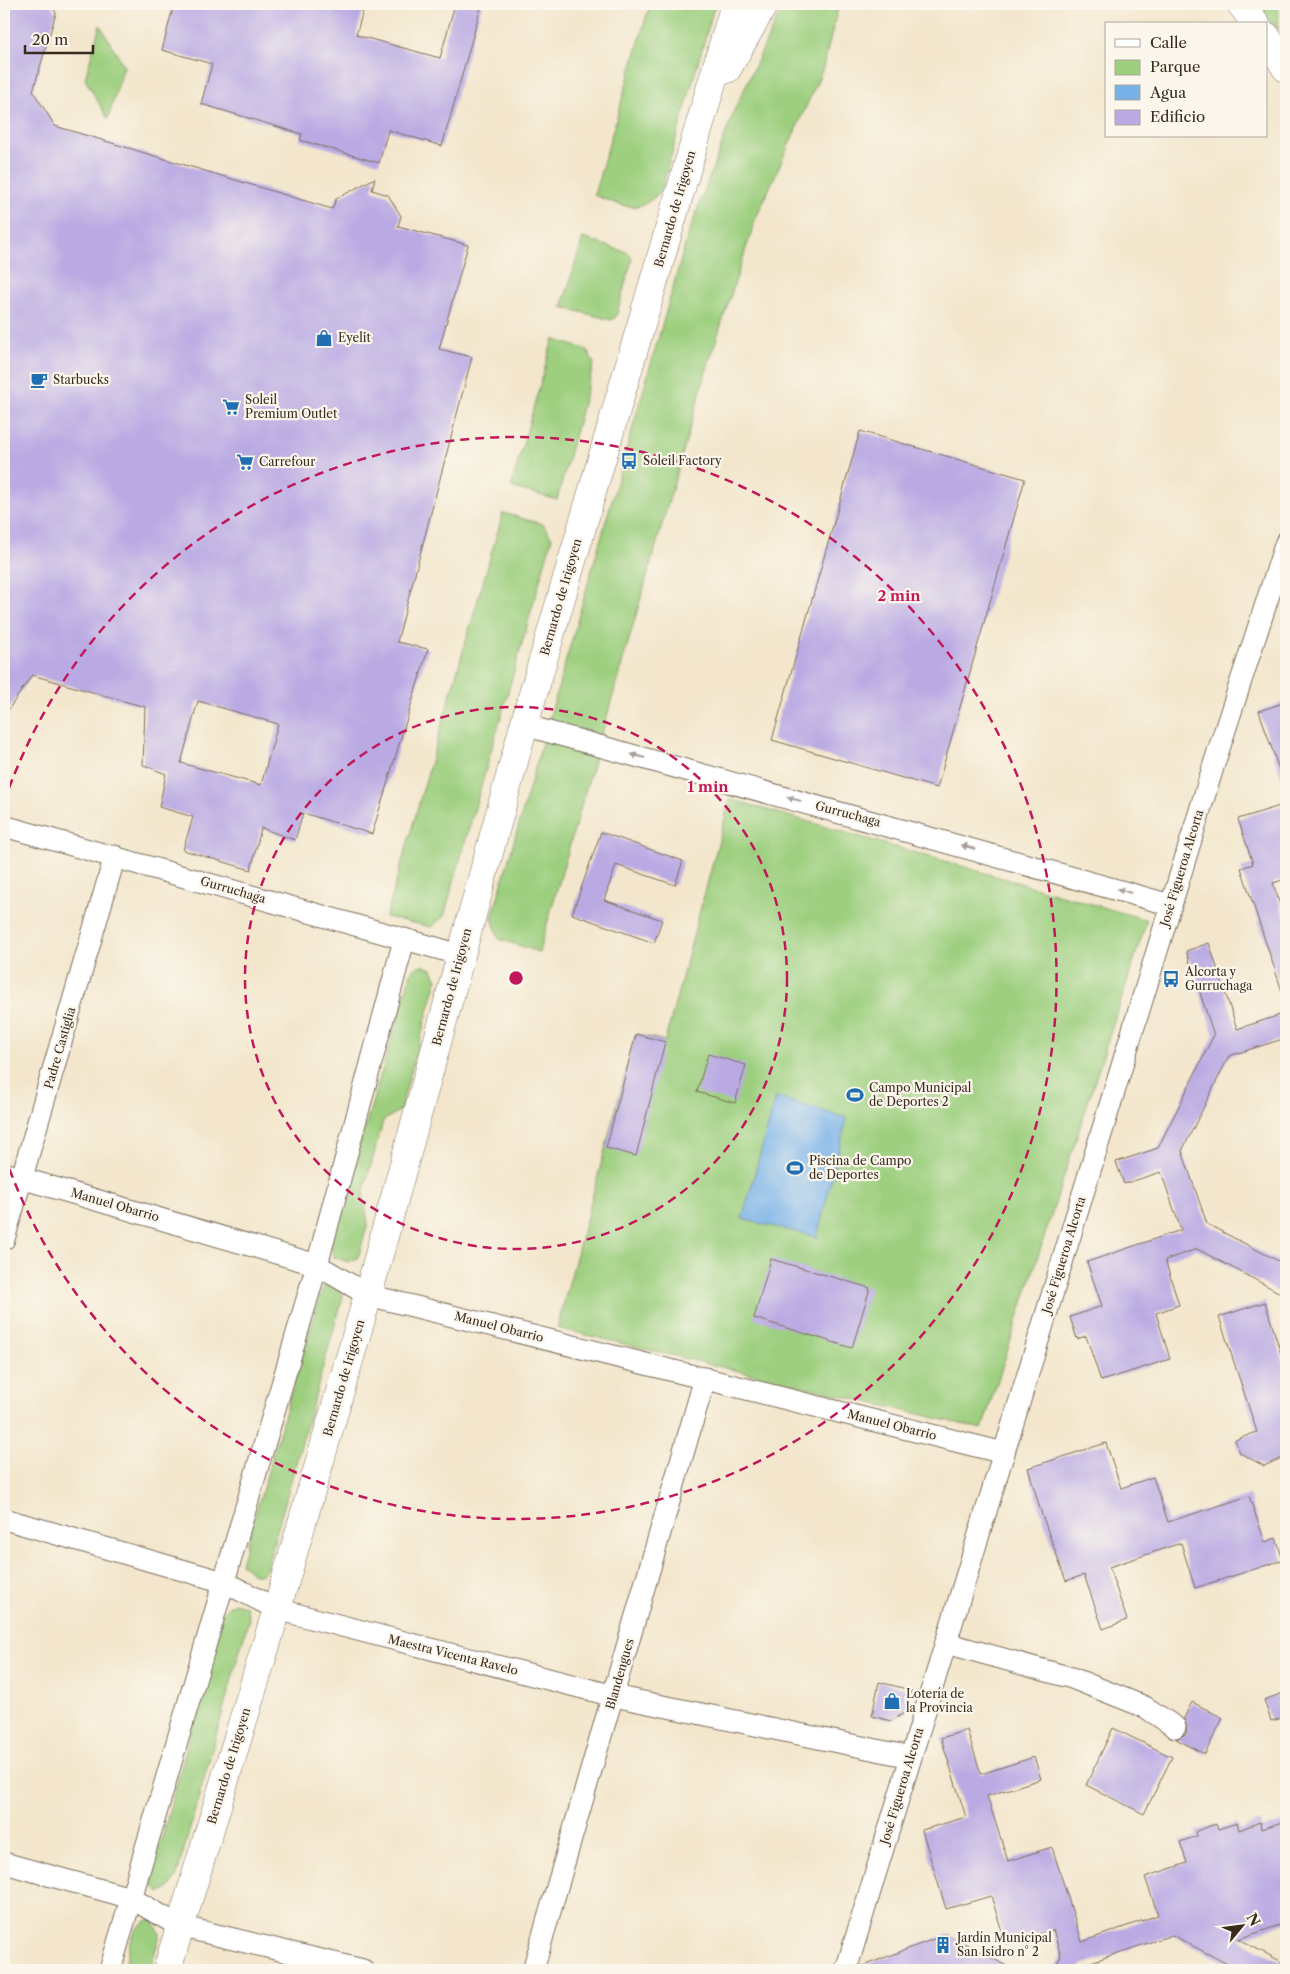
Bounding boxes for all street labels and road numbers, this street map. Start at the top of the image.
street label: Bernardo de Irigoyen [651,148,699,269]
street label: Bernardo de Irigoyen [537,536,585,657]
street label: Gurruchaga [814,798,883,830]
street label: José Figueroa Alcorta [1156,807,1207,930]
street label: Gurruchaga [199,873,268,906]
street label: Bernardo de Irigoyen [429,926,475,1047]
street label: Padre Castiglia [41,1004,79,1091]
street label: Manuel Obarrio [69,1185,161,1224]
street label: José Figueroa Alcorta [1038,1194,1089,1317]
street label: Manuel Obarrio [453,1308,545,1345]
street label: Bernardo de Irigoyen [320,1317,368,1438]
street label: Manuel Obarrio [846,1406,938,1443]
street label: Maestra Vicenta Ravelo [387,1631,520,1678]
street label: Blandengues [602,1637,637,1711]
street label: Bernardo de Irigoyen [204,1705,254,1826]
street label: José Figueroa Alcorta [876,1725,927,1848]

